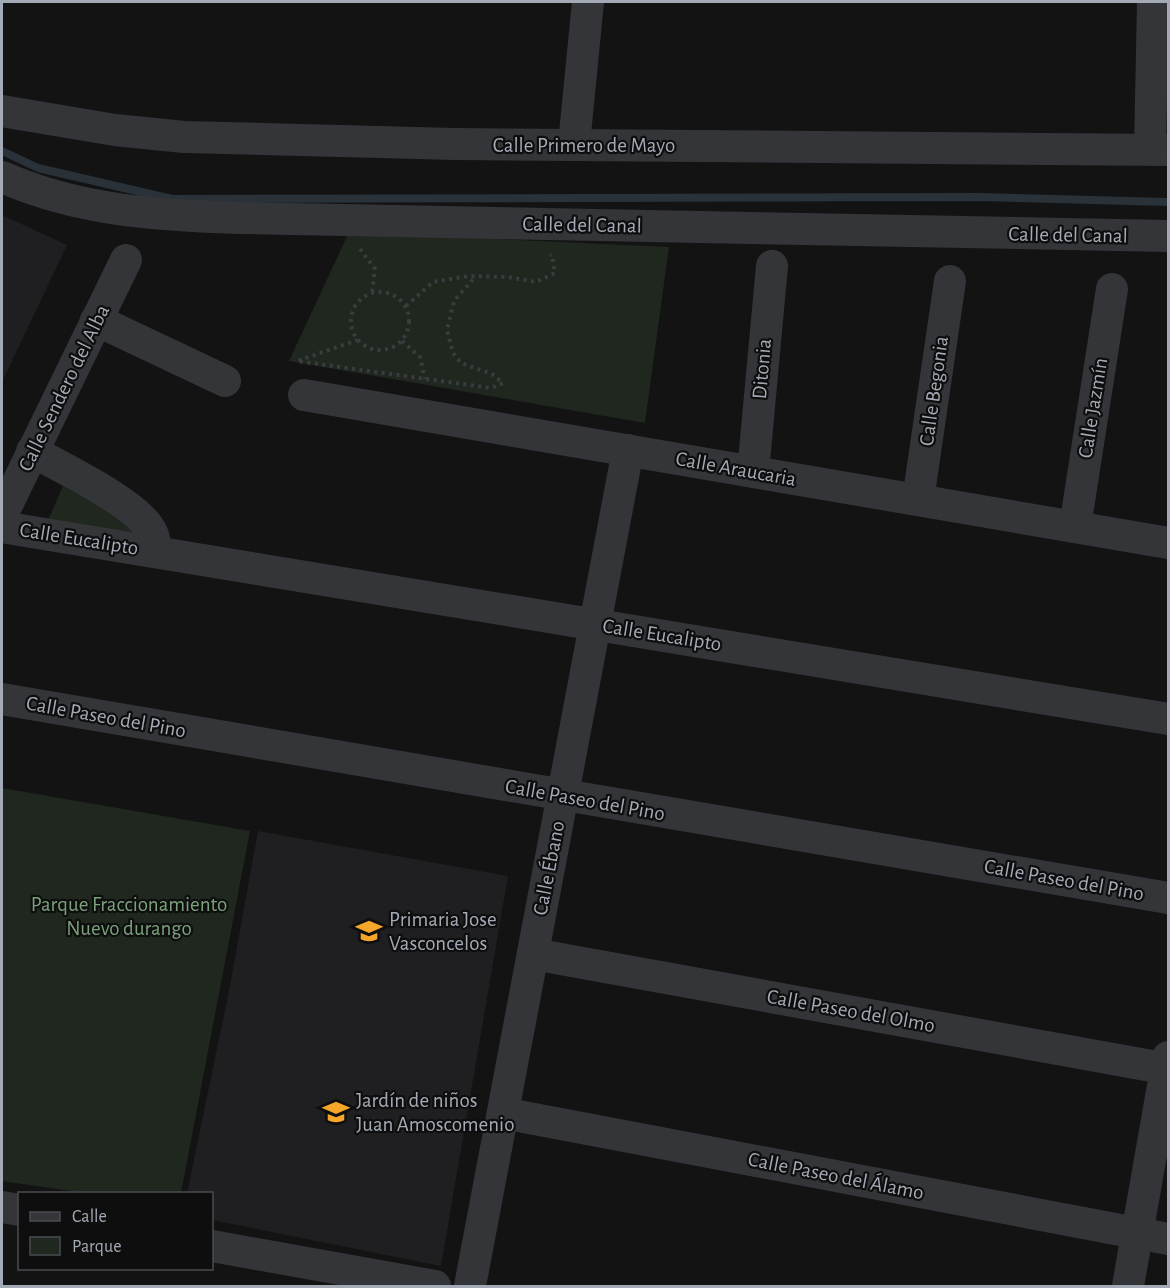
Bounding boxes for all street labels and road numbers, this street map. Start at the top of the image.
street label: Calle Primero de Mayo [493,135,675,156]
street label: Calle del Canal [522,213,642,237]
street label: Calle del Canal [1008,223,1128,247]
street label: Calle Sendero del Alba [15,301,114,475]
street label: Calle Begonia [916,334,952,447]
street label: Ditonia [749,338,775,400]
street label: Calle Jazmín [1075,356,1111,460]
street label: Calle Araucaria [674,448,798,490]
street label: Calle Eucalipto [18,519,140,559]
street label: Calle Eucalipto [601,615,723,655]
street label: Calle Paseo del Pino [24,693,188,741]
street label: Calle Paseo del Pino [503,776,667,824]
street label: Calle Ébano [528,819,568,917]
street label: Calle Paseo del Pino [982,856,1146,904]
street label: Calle Paseo del Olmo [765,986,937,1036]
street label: Calle Paseo del Álamo [746,1147,926,1203]

